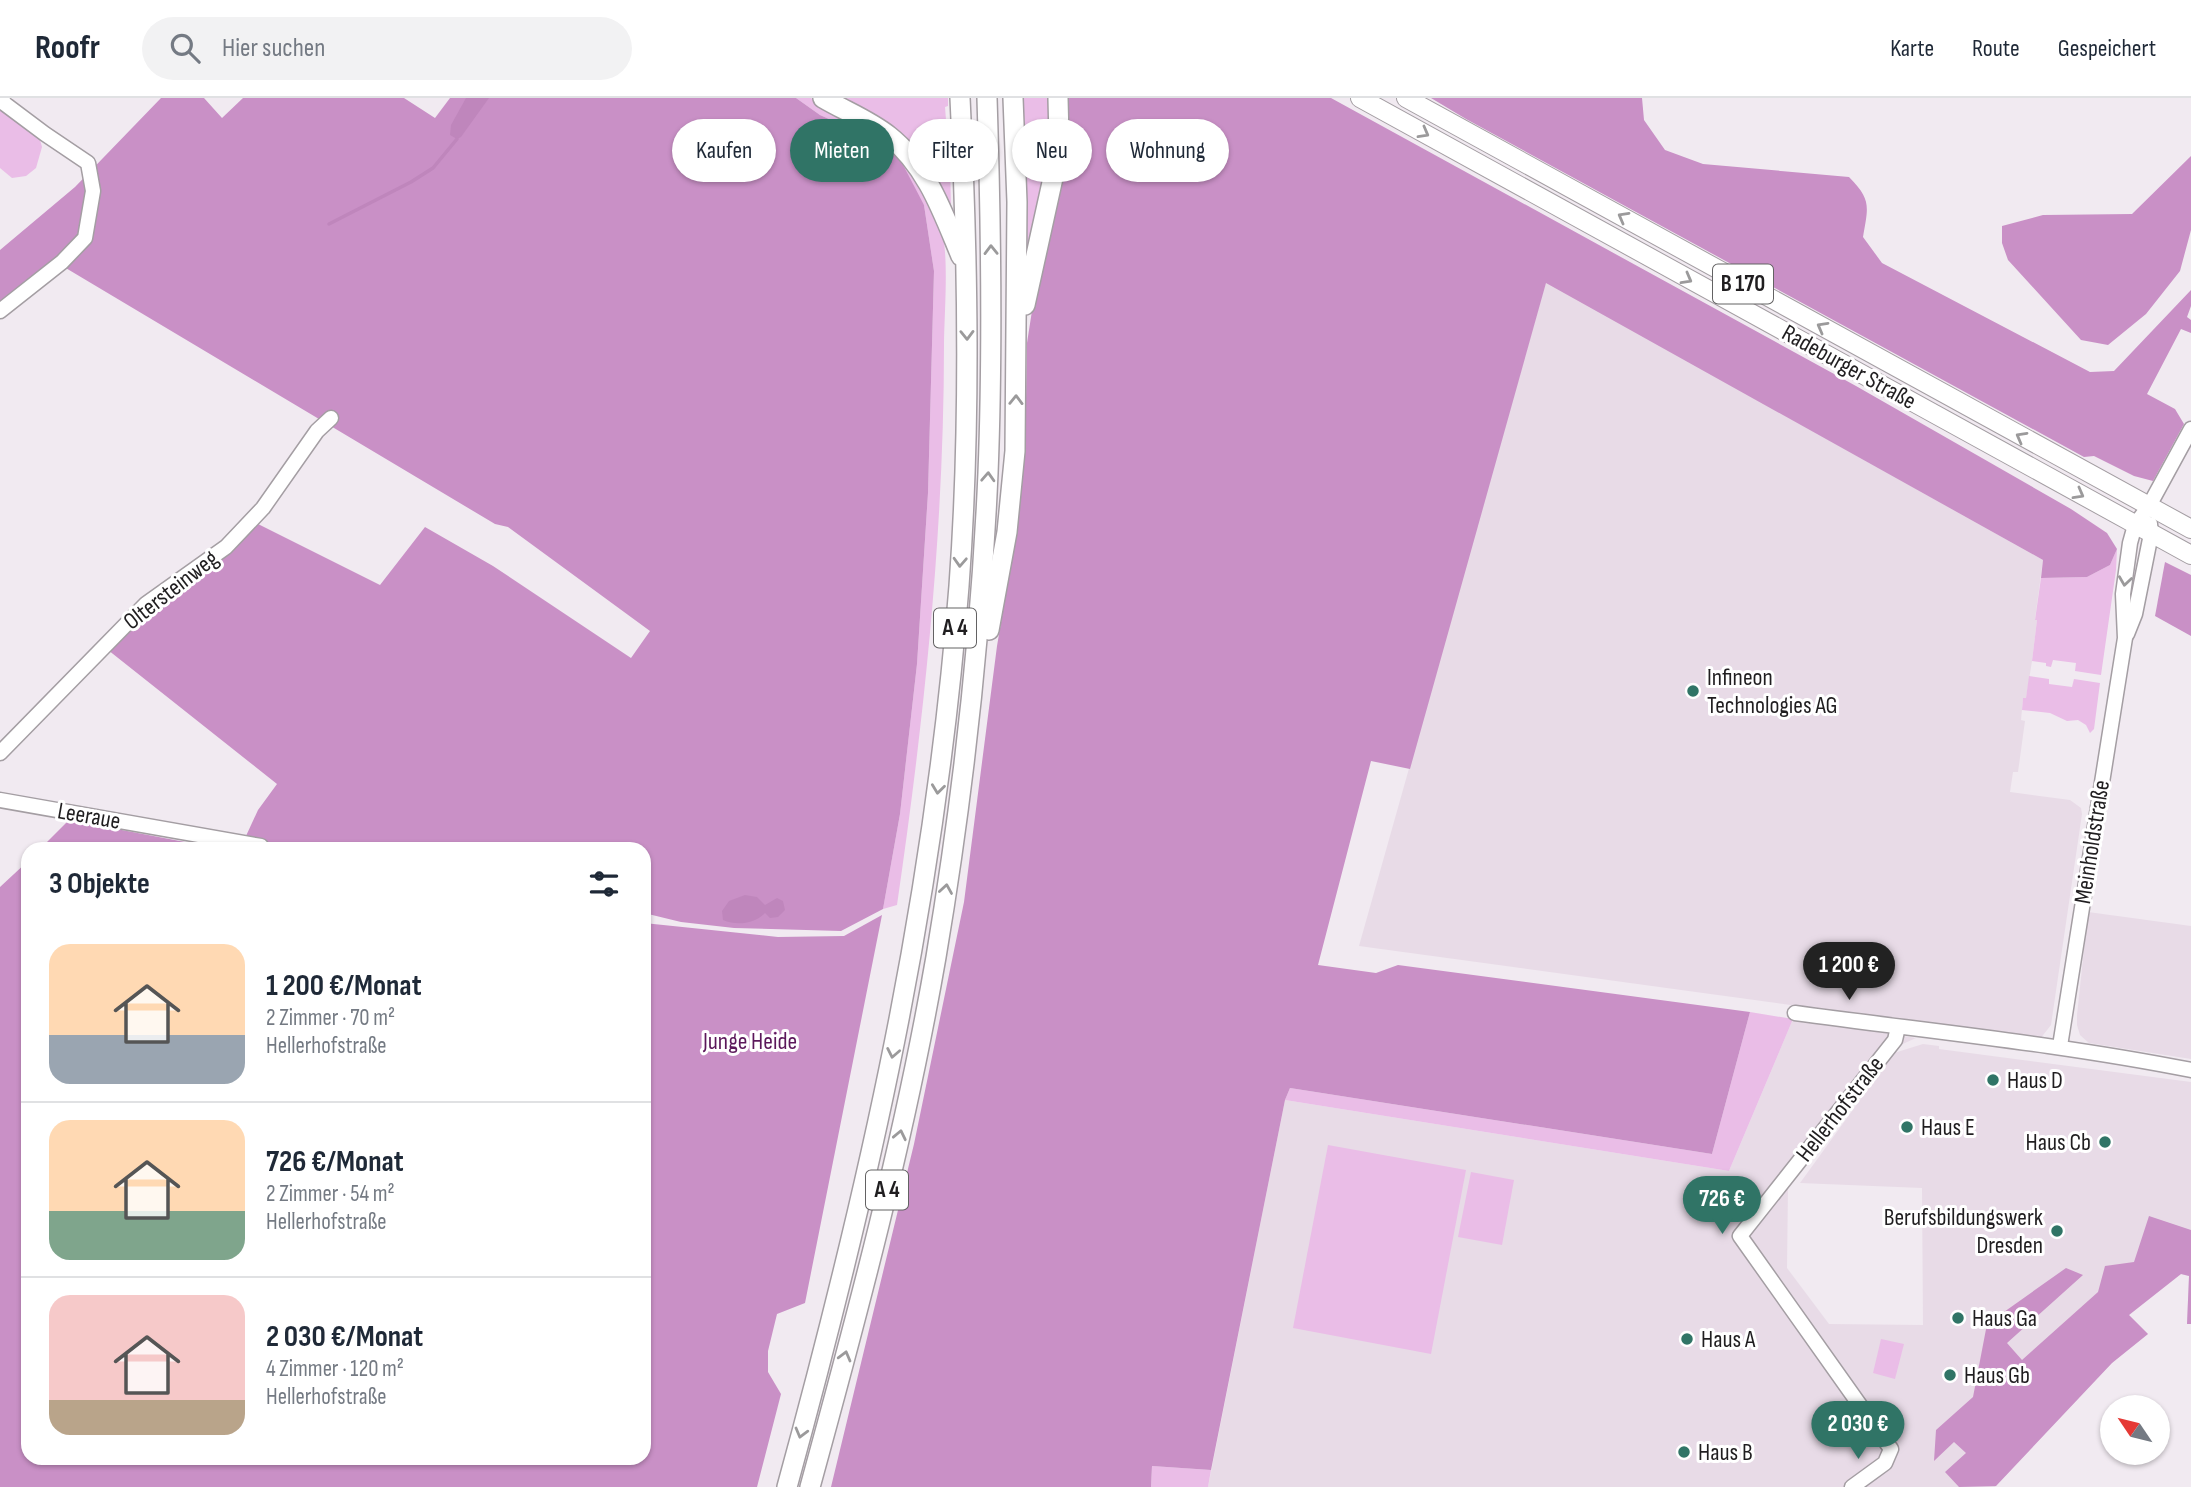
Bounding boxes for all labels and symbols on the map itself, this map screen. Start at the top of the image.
one-way arrow [1417,125,1429,138]
one-way arrow [1617,212,1630,226]
one-way arrow [983,244,999,255]
road number: B 170 [1713,265,1773,304]
one-way arrow [1680,271,1693,284]
street label: Radeburger Straße [1777,318,1921,416]
one-way arrow [1816,322,1829,335]
one-way arrow [959,330,974,341]
one-way arrow [1008,395,1023,406]
one-way arrow [2016,432,2028,445]
one-way arrow [980,472,995,483]
one-way arrow [2072,486,2084,499]
street label: Oltersteinweg [118,544,224,636]
one-way arrow [953,557,968,568]
one-way arrow [2118,575,2133,587]
road number: A 4 [934,608,976,648]
place label: Infineon Technologies AG [1707,663,1838,720]
marker: Infineon Technologies AG [1685,683,1701,699]
street label: Meinholdstraße [2068,778,2116,906]
one-way arrow [930,783,945,794]
street label: Leeraue [55,796,123,836]
one-way arrow [938,883,953,895]
pin: 1 200 € [1784,942,1914,1002]
park label: Junge Heide [702,1027,797,1056]
one-way arrow [887,1047,902,1059]
street label: Hellerhofstraße [1790,1051,1890,1167]
place label: Haus D [2007,1066,2063,1095]
marker: Haus D [1985,1072,2001,1088]
place label: Haus E [1921,1113,1975,1142]
marker: Haus E [1899,1119,1915,1135]
place label: Haus Cb [2026,1128,2091,1157]
one-way arrow [891,1129,906,1141]
marker: Haus Cb [2097,1134,2113,1150]
road number: A 4 [866,1170,908,1210]
pin: 726 € [1673,1176,1771,1236]
place label: Berufsbildungswerk Dresden [1884,1203,2043,1260]
marker: Berufsbildungswerk Dresden [2049,1223,2065,1239]
place label: Haus Ga [1972,1304,2037,1333]
marker: Haus Ga [1950,1310,1966,1326]
place label: Haus A [1701,1325,1756,1354]
marker: Haus A [1679,1331,1695,1347]
one-way arrow [837,1350,852,1362]
place label: Haus Gb [1964,1361,2030,1390]
marker: Haus Gb [1942,1367,1958,1383]
north arrow [2100,1395,2170,1465]
pin: 2 030 € [1793,1402,1923,1461]
one-way arrow [795,1427,809,1439]
place label: Haus B [1698,1438,1753,1467]
marker: Haus B [1676,1444,1692,1460]

